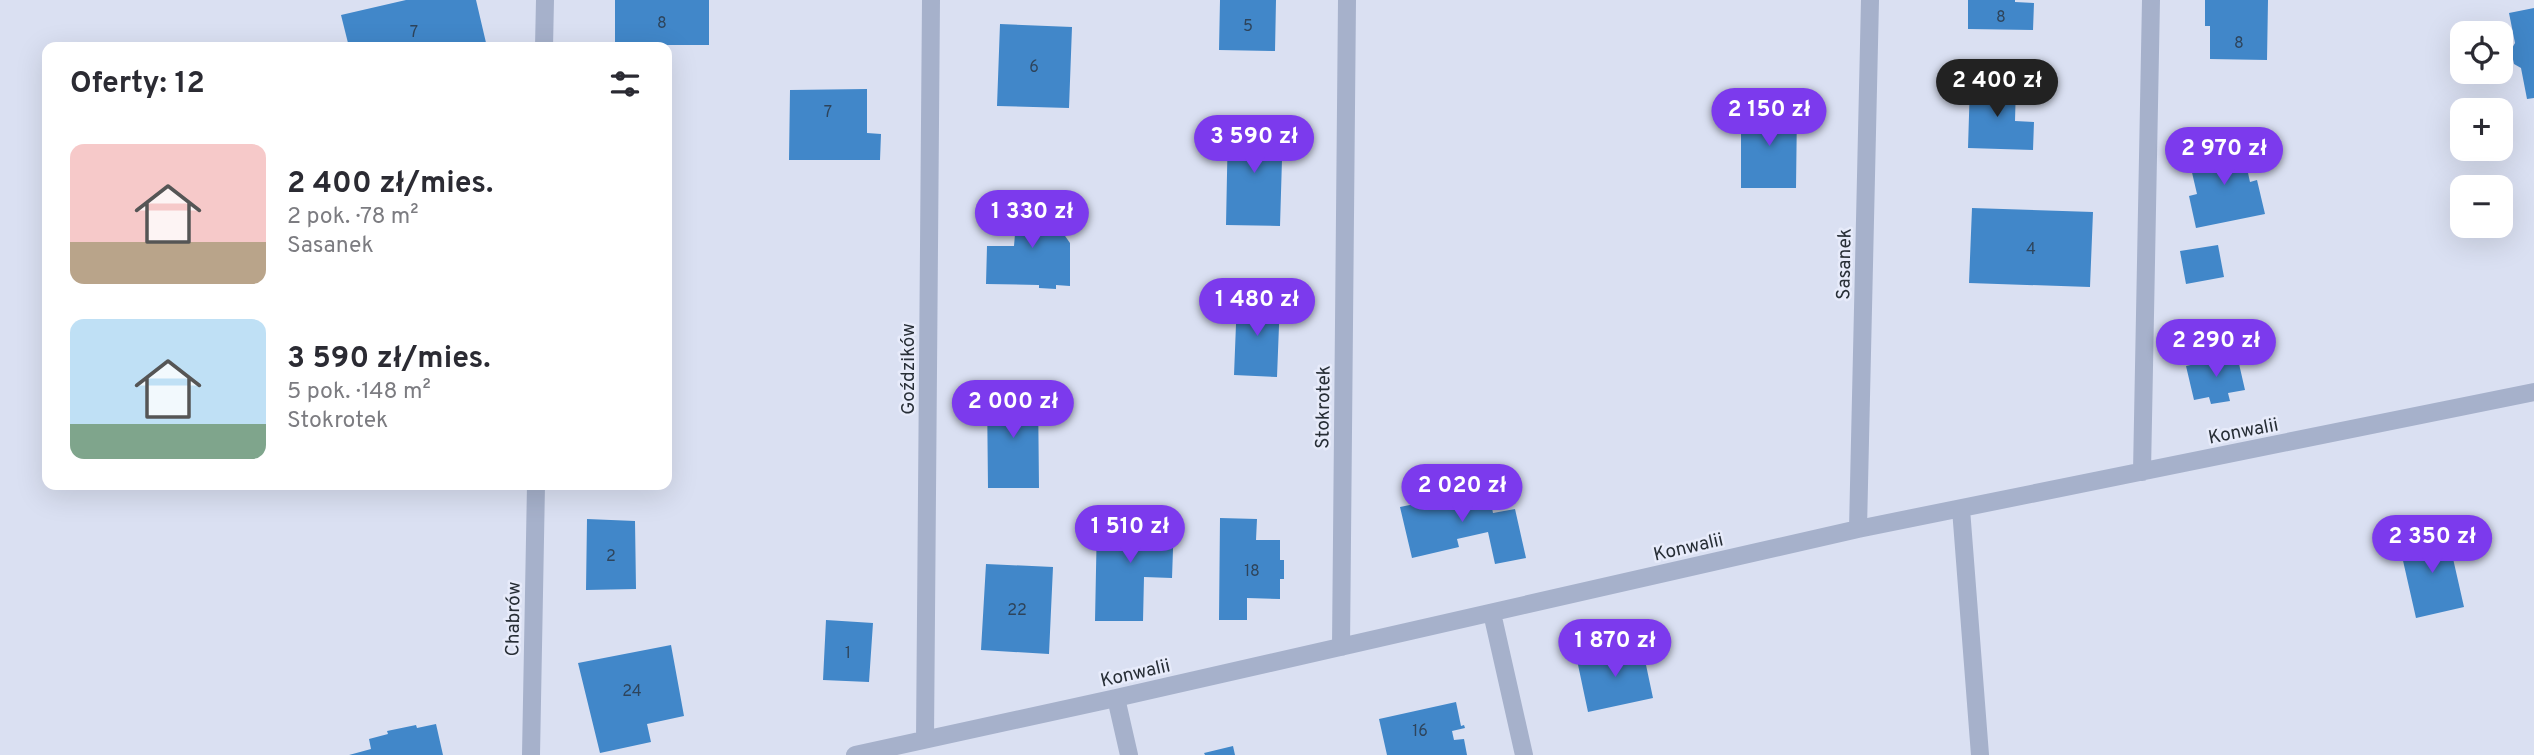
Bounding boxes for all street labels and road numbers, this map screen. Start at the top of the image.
street label: Sasanek [1832,228,1858,300]
street label: Goździków [897,323,921,415]
street label: Stokrotek [1311,365,1337,449]
street label: Konwalii [2206,413,2281,451]
street label: Konwalii [1651,528,1726,568]
street label: Chabrów [501,581,527,657]
street label: Konwalii [1098,654,1173,694]

